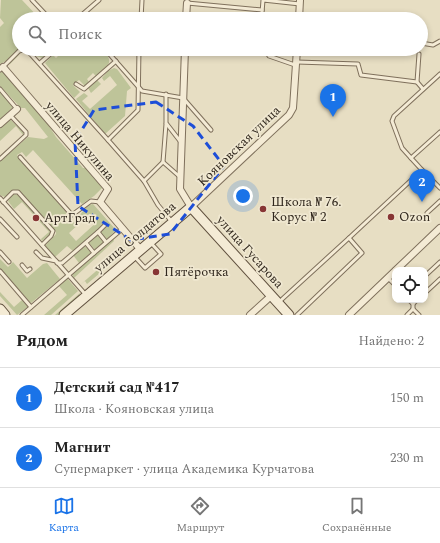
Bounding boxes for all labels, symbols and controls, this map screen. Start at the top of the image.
search box [12,12,428,56]
icon: search [26,23,48,45]
text: Поиск [58,23,102,46]
pin: 1 [320,84,346,117]
street label: улица Никулина [40,96,120,186]
street label: Кояновская улица [193,100,286,191]
pin: 2 [409,169,435,202]
your location [233,186,253,206]
place label: Школа № 76. Корус № 2 [271,192,341,227]
street label: улица Солдатова [89,196,181,278]
marker: Школа № 76. Корус № 2 [258,204,268,214]
place label: Ozon [399,207,431,227]
place label: АртГрад [44,208,95,228]
street label: улица Гусарова [211,210,289,293]
marker: Ozon [386,212,396,222]
marker: АртГрад [31,213,41,223]
place label: Пятёрочка [164,262,229,282]
marker: Пятёрочка [151,267,161,277]
map controls [392,267,428,303]
button: locate [392,267,428,303]
text: Рядом [16,328,68,354]
text: Найдено: 2 [358,331,424,351]
text: Детский сад №417 [54,376,180,399]
text: 1 [25,388,33,408]
text: 150 m [390,388,424,408]
text: Школа · Кояновская улица [54,399,214,419]
text: Магнит [54,436,110,459]
text: 2 [25,448,33,468]
text: 230 m [390,448,424,468]
text: Супермаркет · улица Академика Курчатова [54,459,314,479]
tab: Карта [49,495,79,536]
tab: Маршрут [176,495,224,536]
tab: Сохранённые [322,495,391,536]

